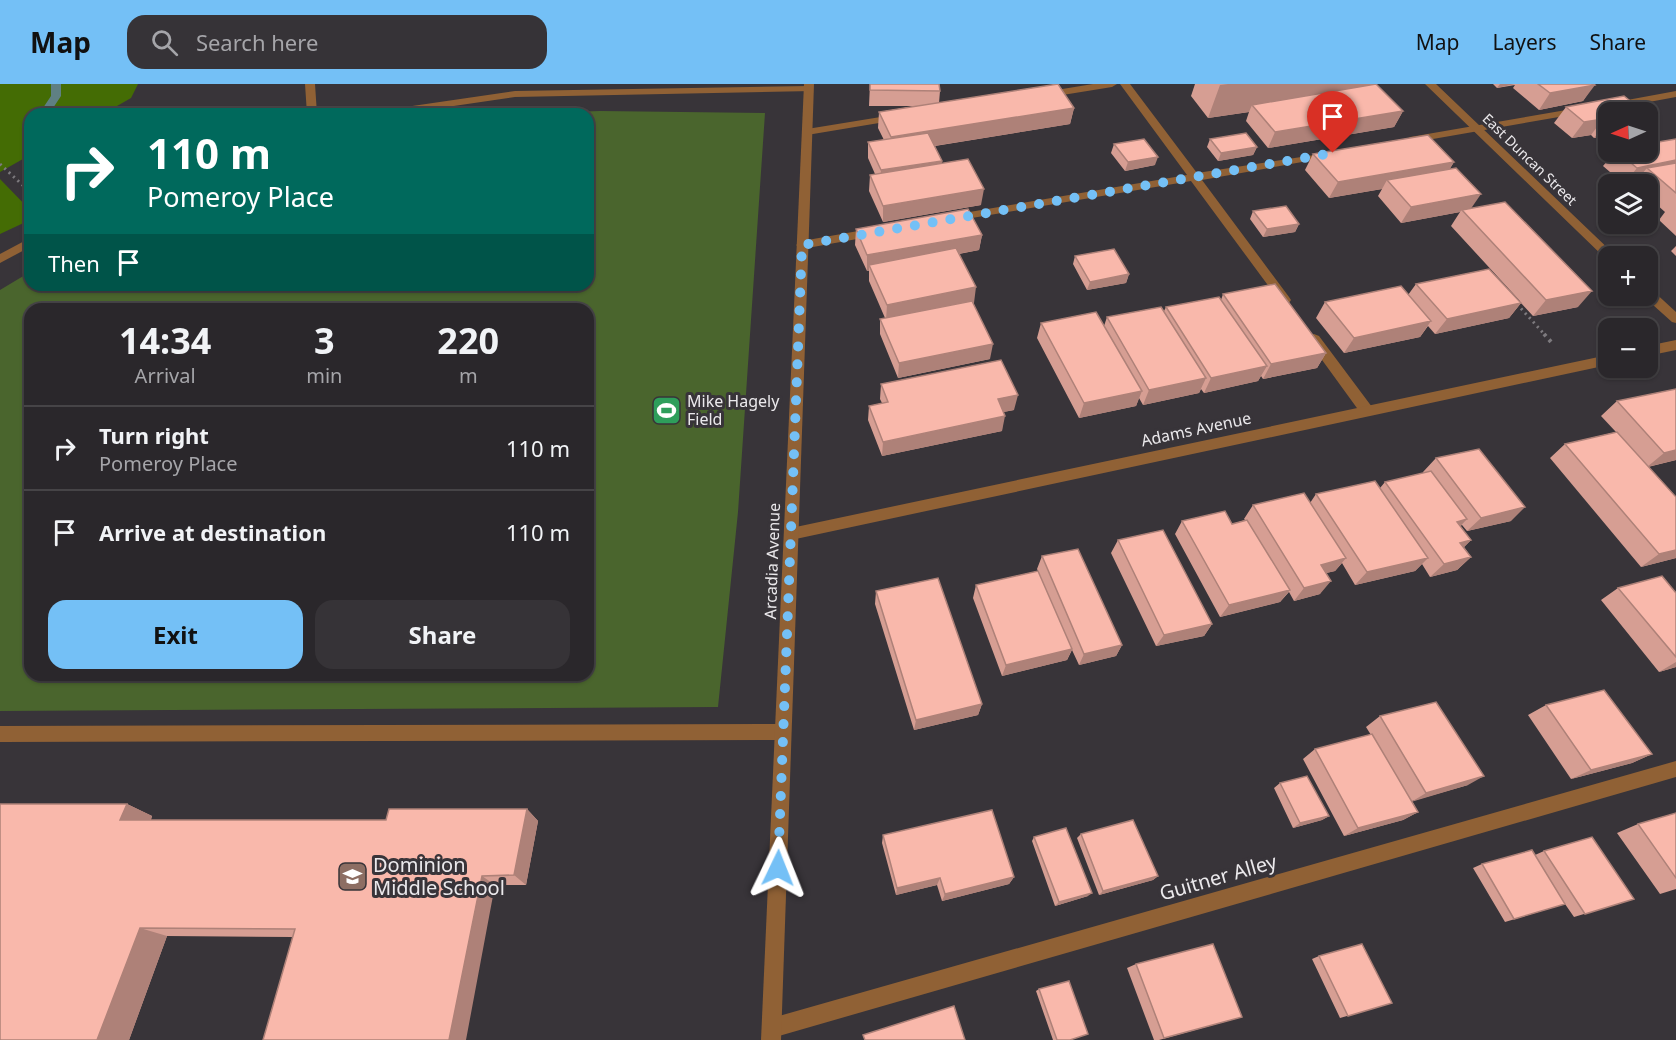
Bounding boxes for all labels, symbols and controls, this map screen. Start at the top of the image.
search box [127,15,547,69]
text: Map [30,23,91,61]
icon: search [148,26,181,59]
text: Search here [196,27,318,57]
text: Map [1416,28,1460,56]
text: Layers [1493,28,1557,56]
text: Share [1590,28,1646,56]
pin [1307,91,1358,153]
icon: arrive [1316,100,1349,133]
north arrow [1598,102,1658,162]
map controls [1598,102,1658,378]
street label: East Duncan Street [1479,109,1581,209]
text: 110 m [147,124,271,181]
icon: right [48,132,126,210]
button: layers [1598,174,1658,234]
text: Pomeroy Place [147,178,334,215]
icon: arrive [112,246,145,279]
button: + [1598,246,1658,306]
text: Then [48,248,100,278]
text: 14:34 [119,316,211,365]
text: 3 [314,316,335,365]
text: 220 [437,316,499,365]
button: − [1598,318,1658,378]
text: Arrival [135,362,196,389]
text: min [306,362,342,389]
text: m [459,362,478,389]
place label: Mike Hagely Field [687,390,780,430]
sports icon: Mike Hagely Field [650,394,682,426]
street label: Adams Avenue [1139,407,1253,451]
text: Turn right [99,420,209,450]
icon: right [48,432,81,465]
text: 110 m [506,433,570,463]
text: Pomeroy Place [99,450,238,477]
street label: Arcadia Avenue [759,502,785,620]
icon: arrive [48,516,81,549]
text: Arrive at destination [99,517,326,547]
text: 110 m [506,517,570,547]
button: Exit [48,600,303,669]
button: Share [315,600,570,669]
position arrow [746,836,810,900]
street label: Guitner Alley [1156,847,1280,907]
place label: Dominion Middle School [373,851,505,901]
school or university icon: Dominion Middle School [336,860,368,892]

